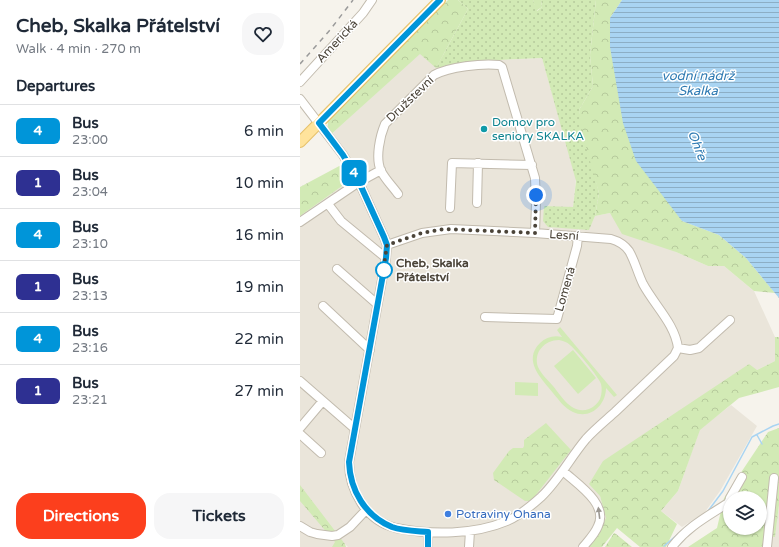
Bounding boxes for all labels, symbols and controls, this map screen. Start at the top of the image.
button: heart [242,13,284,55]
text: Cheb, Skalka Přátelství [16,15,220,37]
street label: Americká [314,17,360,65]
text: Walk · 4 min · 270 m [16,41,141,57]
water label: vodní nádrž Skalka [662,68,736,99]
street label: Družstevní [383,73,437,125]
text: Departures [16,77,95,95]
text: Bus [72,114,99,132]
place label: Domov pro seniory SKALKA [492,115,584,143]
text: 4 [34,122,42,139]
text: 6 min [244,122,284,140]
marker: Domov pro seniory SKALKA [479,124,489,134]
water label: Ohře [684,128,710,163]
text: 23:00 [72,132,108,148]
line badge: 4 [341,160,367,186]
text: 4 [350,164,358,181]
text: Bus [72,166,99,184]
text: 1 [34,174,42,191]
text: 10 min [235,174,284,192]
text: 23:04 [72,184,108,200]
your location [526,185,546,205]
text: Bus [72,218,99,236]
text: 4 [34,226,42,243]
text: 16 min [235,226,284,244]
street label: Lesní [549,227,579,243]
text: 23:10 [72,236,108,252]
place label: Cheb, Skalka Přátelství [396,256,469,284]
marker: Cheb, Skalka Přátelství [375,261,393,279]
street label: Lomená [552,265,578,313]
text: Bus [72,270,99,288]
text: 1 [34,278,42,295]
text: 19 min [235,278,284,296]
text: 23:13 [72,288,108,304]
text: Bus [72,322,99,340]
text: 4 [34,330,42,347]
text: 22 min [235,330,284,348]
text: 23:16 [72,340,108,356]
text: Bus [72,374,99,392]
text: 1 [34,382,42,399]
text: 27 min [235,382,284,400]
text: 23:21 [72,392,108,408]
map controls [723,491,767,535]
button: layers [723,491,767,535]
button: Directions [16,493,146,539]
button: Tickets [154,493,284,539]
place label: Potraviny Ohana [456,507,551,521]
one-way arrow [596,507,602,519]
marker: Potraviny Ohana [443,509,453,519]

